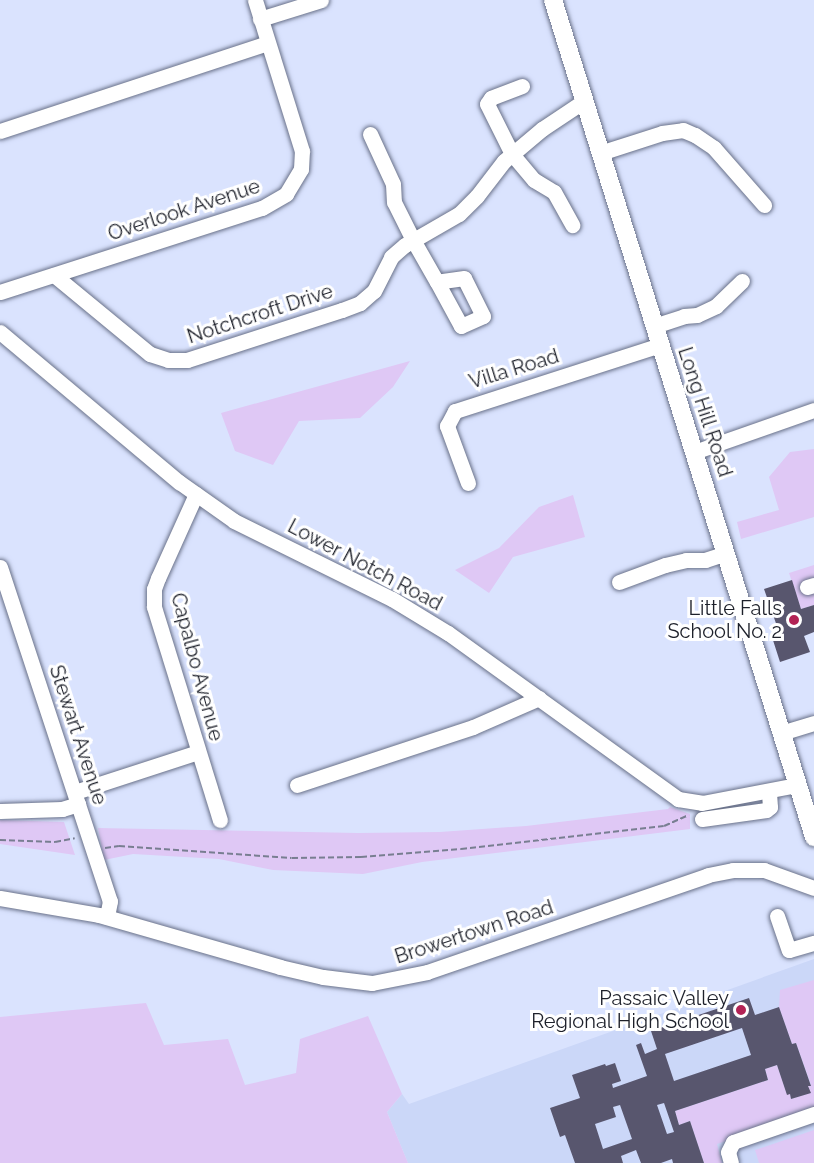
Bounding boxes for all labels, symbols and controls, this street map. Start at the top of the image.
street label: Overlook Avenue [105,174,263,246]
street label: Notchcroft Drive [184,279,336,349]
street label: Villa Road [466,344,562,394]
street label: Long Hill Road [673,344,737,480]
street label: Lower Notch Road [283,514,447,616]
street label: Capalbo Avenue [166,590,228,744]
place label: Little Falls School No. 2 [667,596,782,643]
marker: Little Falls School No. 2 [787,613,801,627]
street label: Stewart Avenue [44,662,112,808]
street label: Browertown Road [392,895,556,969]
place label: Passaic Valley Regional High School [531,987,729,1034]
marker: Passaic Valley Regional High School [734,1003,748,1017]

